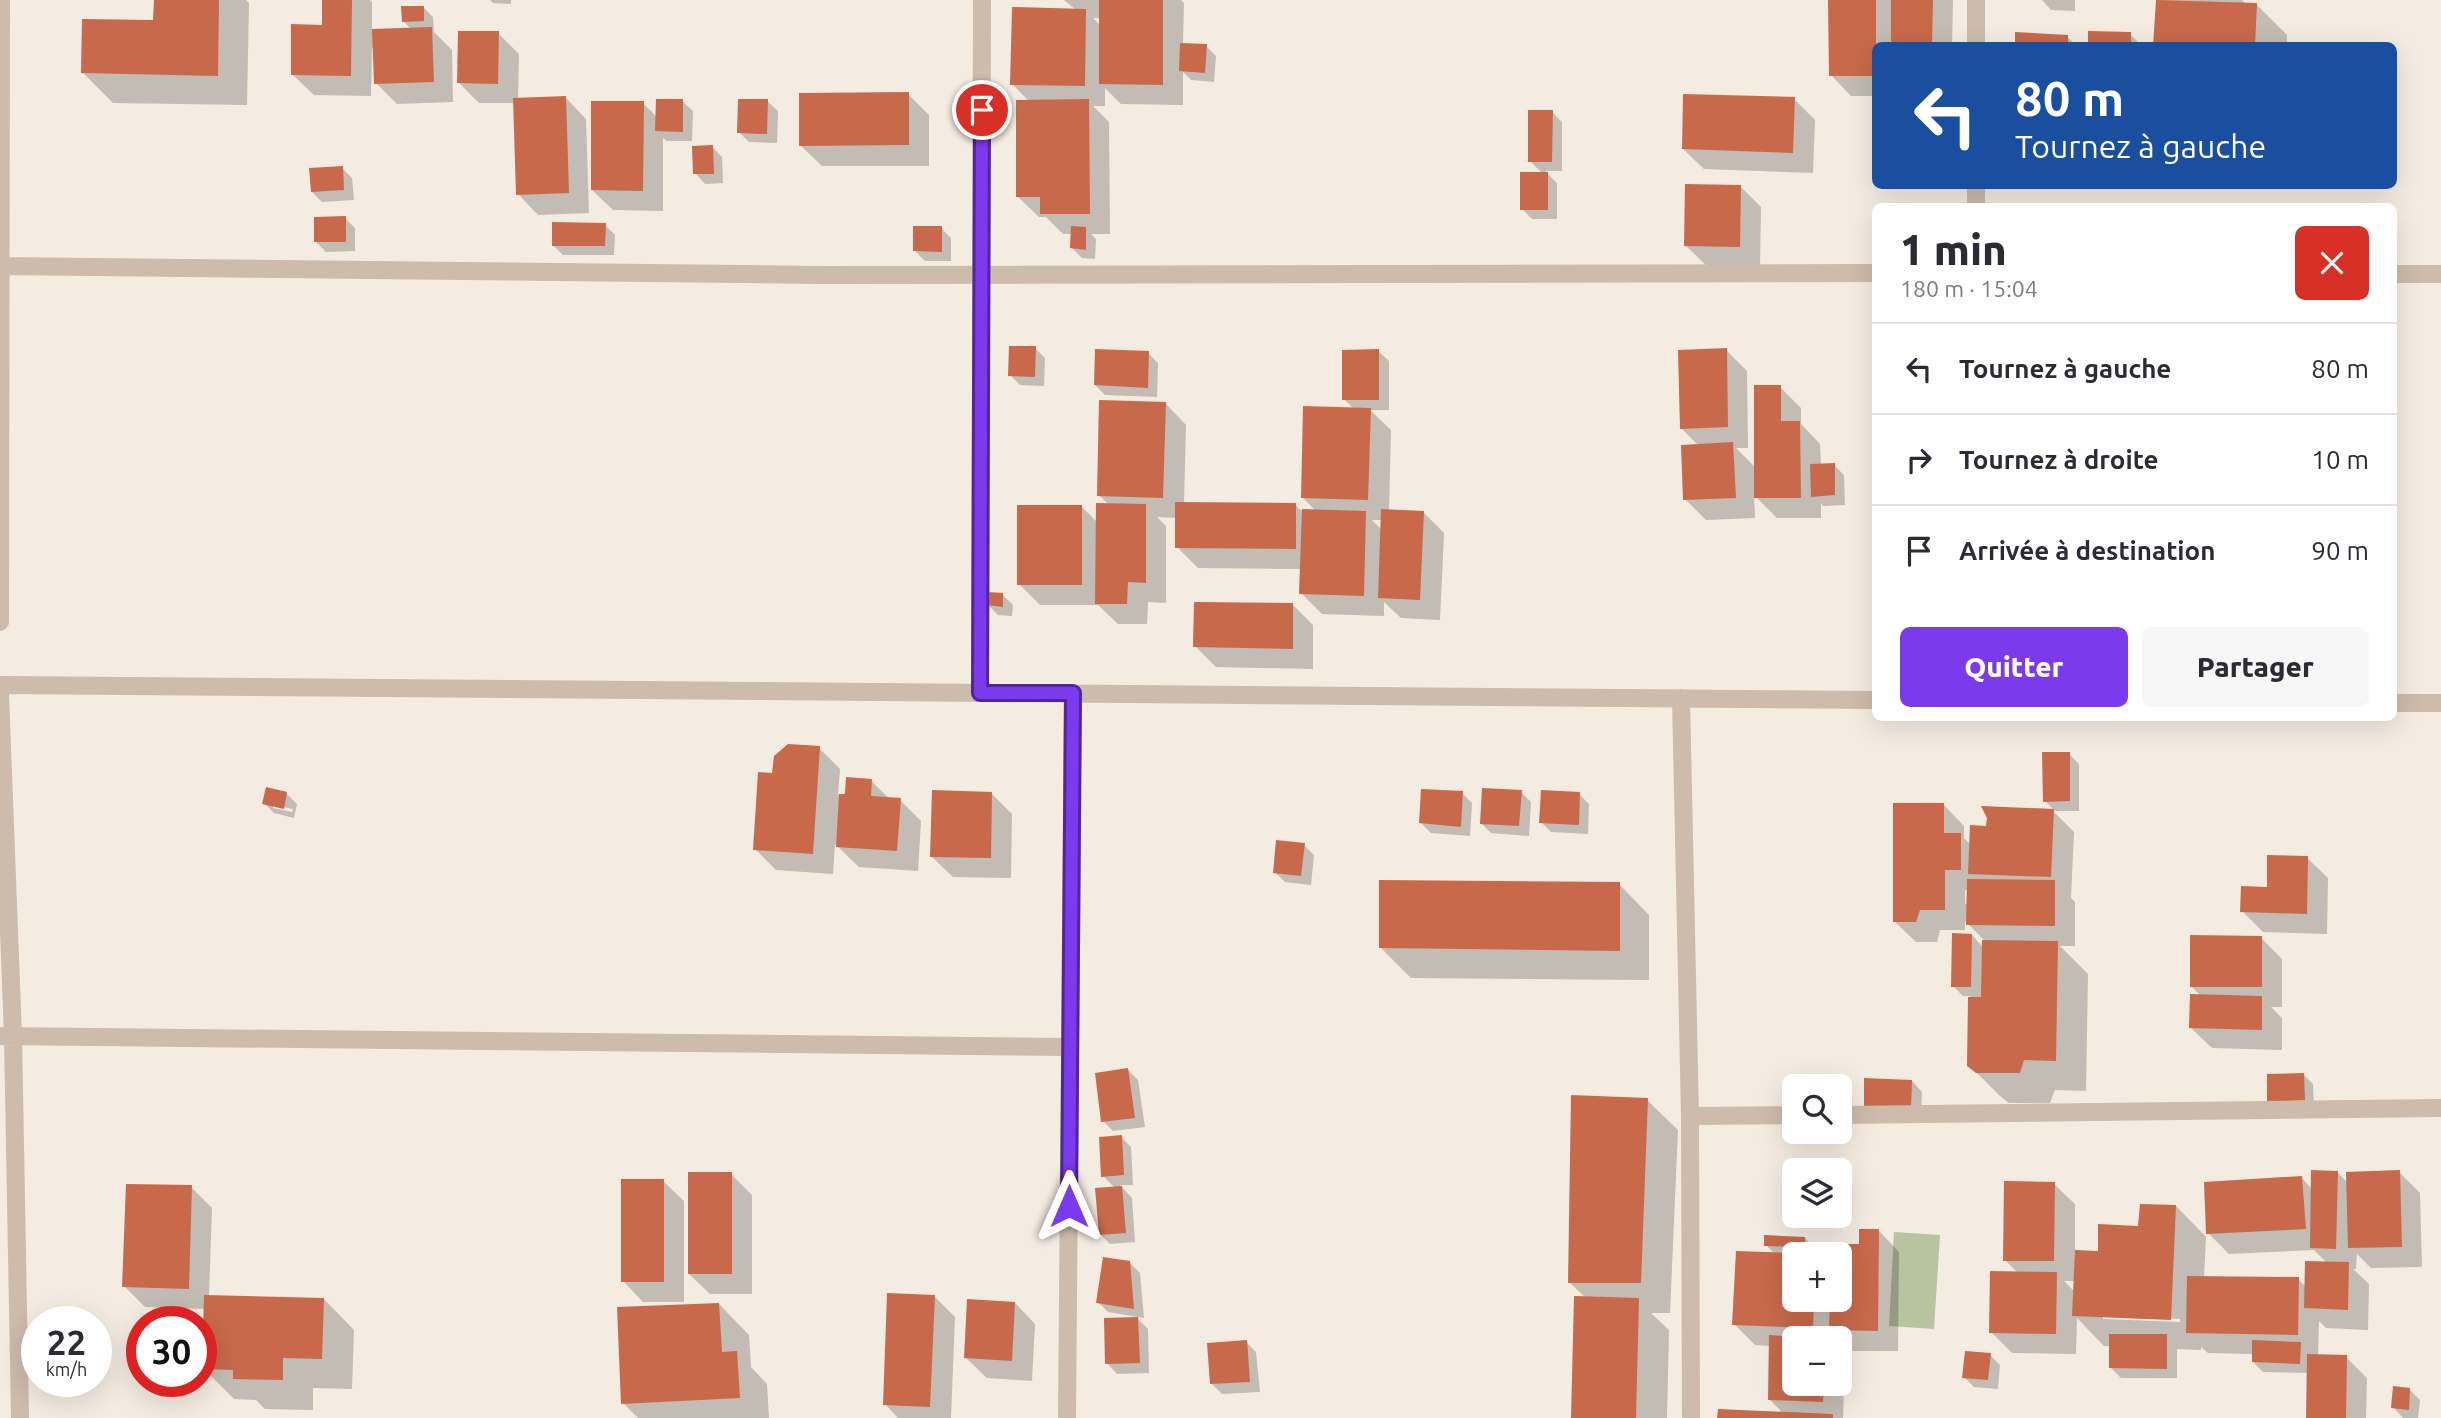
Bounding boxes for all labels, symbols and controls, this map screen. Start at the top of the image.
icon: left [1900,70,1991,161]
text: 80 m [2015,70,2124,125]
pin [952,80,1012,140]
icon: arrive [963,91,1001,129]
text: Tournez à gauche [2015,128,2266,164]
text: 1 min [1900,226,2007,273]
button: close [2295,226,2369,300]
text: 180 m · 15:04 [1900,276,2038,301]
icon: left [1900,350,1938,388]
text: Tournez à gauche [1959,354,2171,383]
text: 80 m [2311,354,2369,383]
icon: right [1900,441,1938,479]
text: Tournez à droite [1959,445,2158,474]
text: 10 m [2311,445,2369,474]
icon: arrive [1900,532,1938,570]
text: Arrivée à destination [1959,536,2215,565]
text: 90 m [2311,536,2369,565]
button: Quitter [1900,627,2128,707]
button: Partager [2142,627,2369,707]
map controls [1782,1074,1852,1396]
button: search [1782,1074,1852,1144]
button: layers [1782,1158,1852,1228]
position arrow [1032,1169,1106,1243]
button: + [1782,1242,1852,1312]
speed limit sign: 30 [126,1306,217,1397]
text: 22 [47,1322,86,1362]
button: − [1782,1326,1852,1396]
text: km/h [46,1359,87,1379]

